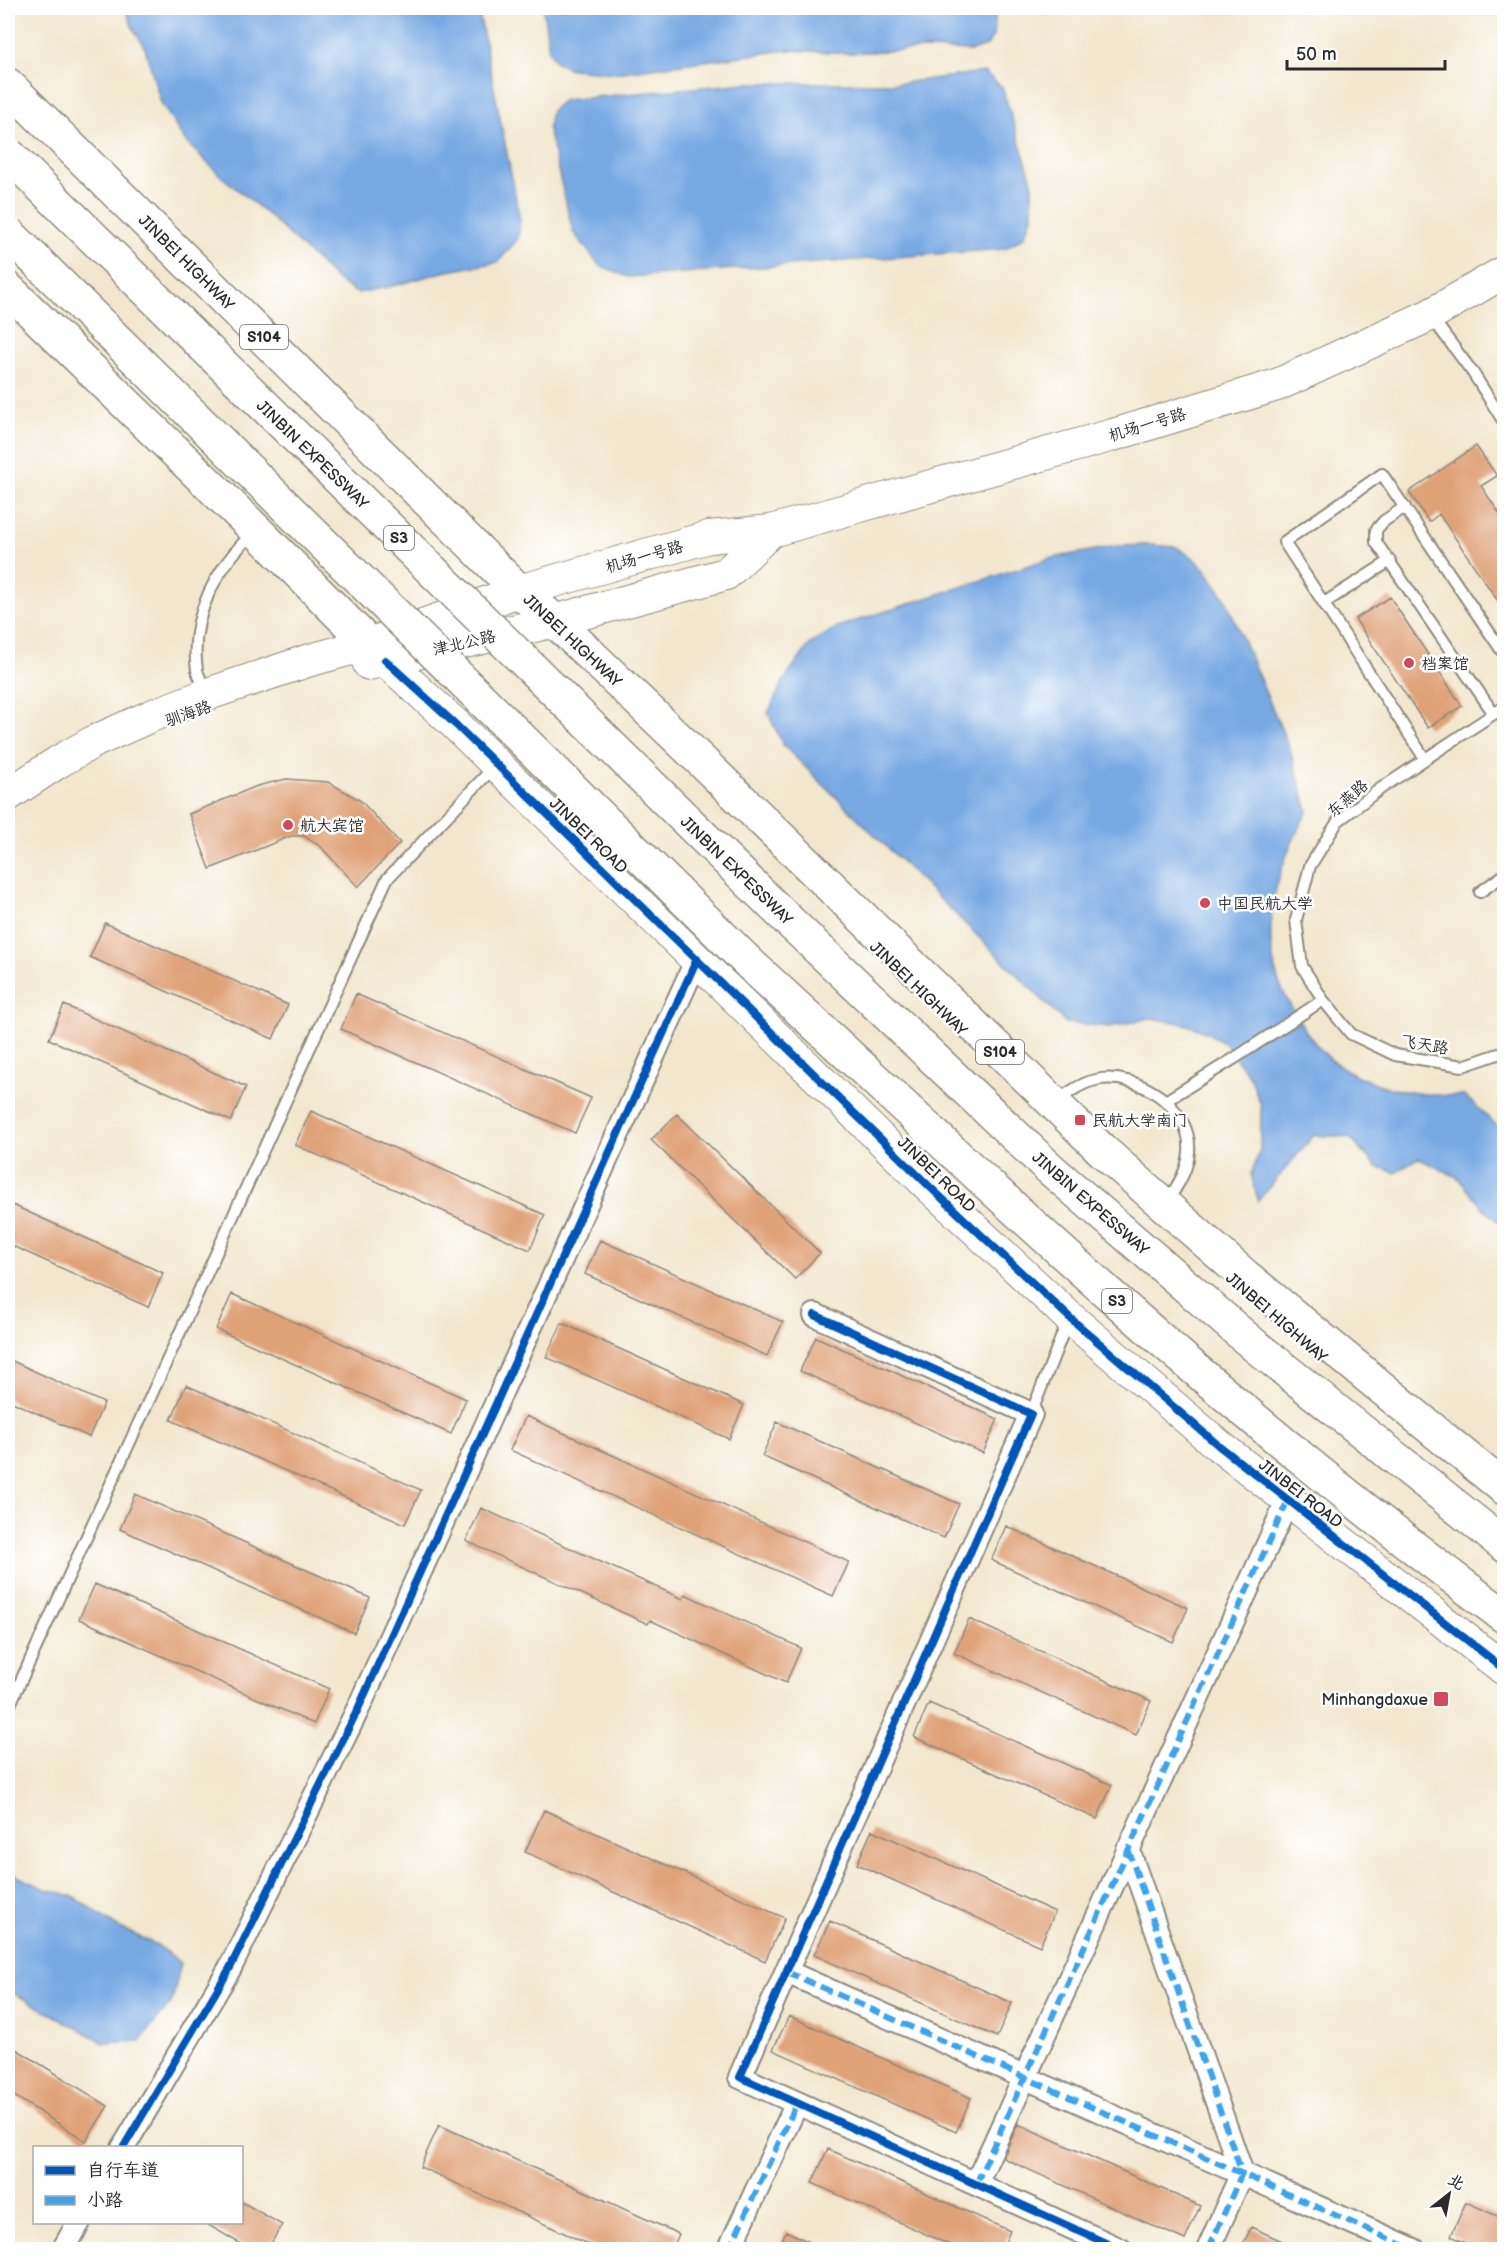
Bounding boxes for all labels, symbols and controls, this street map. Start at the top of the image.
scale bar [1287,33,1444,71]
text: 50 m [1296,44,1337,65]
street label: JINBEI HIGHWAY [134,211,238,315]
road number: S104 [240,325,288,349]
street label: JINBIN EXPESSWAY [252,397,372,514]
street label: 机场一号路 [1106,405,1188,446]
road number: S3 [384,526,414,550]
street label: 机场一号路 [603,537,685,578]
street label: JINBEI HIGHWAY [519,591,626,692]
street label: 津北公路 [431,627,498,660]
place label: 档案馆 [1421,655,1469,674]
marker: 档案馆 [1402,656,1416,670]
street label: 驯海路 [163,697,214,732]
street label: 东燕路 [1324,776,1372,822]
street label: JINBEI ROAD [545,794,631,878]
street label: JINBIN EXPESSWAY [676,813,796,930]
place label: 航大宾馆 [300,817,364,836]
marker: 航大宾馆 [281,818,295,832]
place label: 中国民航大学 [1217,895,1313,914]
marker: 中国民航大学 [1198,896,1212,910]
street label: JINBEI HIGHWAY [865,938,971,1041]
street label: 飞天路 [1399,1032,1450,1059]
road number: S104 [976,1040,1024,1064]
place label: 民航大学南门 [1092,1112,1188,1131]
marker: 民航大学南门 [1073,1113,1087,1127]
street label: JINBEI ROAD [893,1133,979,1217]
street label: JINBIN EXPESSWAY [1028,1148,1153,1260]
street label: JINBEI HIGHWAY [1222,1269,1331,1368]
road number: S3 [1102,1289,1132,1313]
street label: JINBEI ROAD [1254,1456,1346,1533]
marker: Minhangdaxue [1432,1690,1450,1708]
place label: Minhangdaxue [1322,1691,1429,1710]
legend [33,2146,243,2224]
text: 自行车道 [87,2160,159,2181]
north arrow [1419,2164,1479,2224]
text: 北 [1444,2170,1468,2195]
text: 小路 [87,2190,123,2211]

